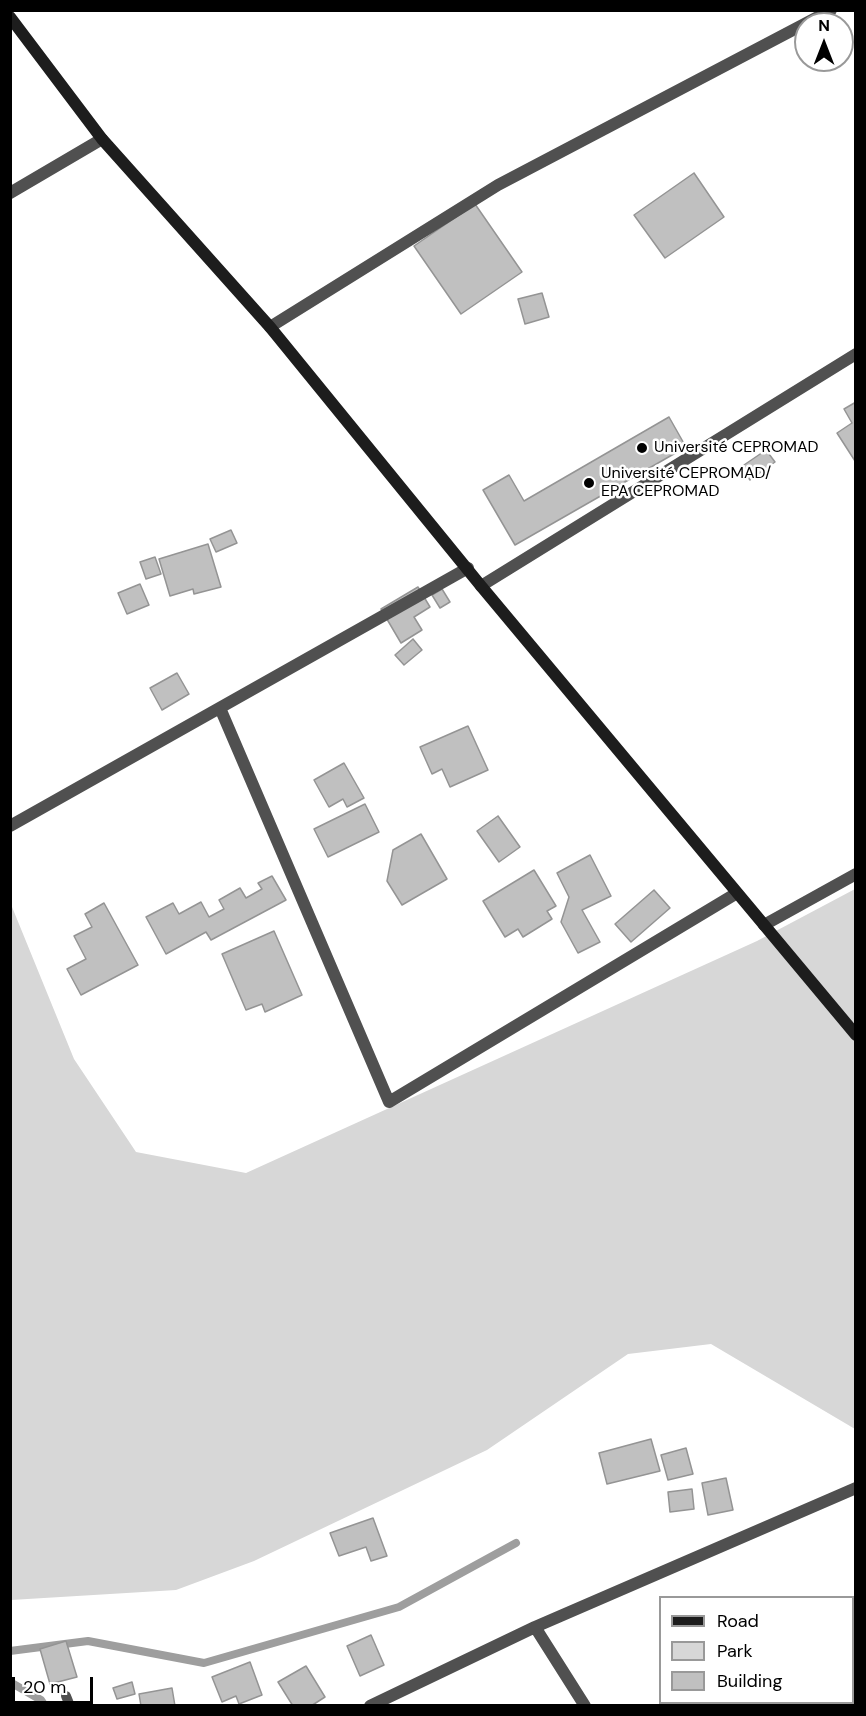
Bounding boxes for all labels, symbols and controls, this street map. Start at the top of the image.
north arrow [794,12,854,72]
text: N [818,15,830,36]
place label: Université CEPROMAD [654,438,819,458]
marker: Université CEPROMAD [635,441,649,455]
place label: Université CEPROMAD/ EPA CEPROMAD [601,464,771,502]
marker: Université CEPROMAD/ EPA CEPROMAD [582,476,596,490]
legend [659,1596,854,1704]
text: Road [717,1609,759,1633]
text: Park [717,1639,753,1663]
scale bar [15,1665,96,1703]
text: Building [717,1669,782,1693]
text: 20 m [23,1675,66,1699]

